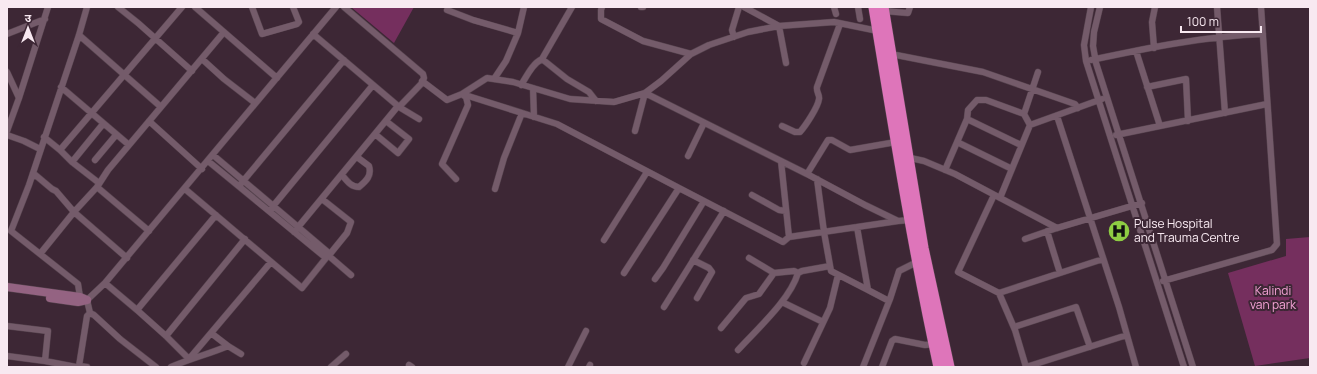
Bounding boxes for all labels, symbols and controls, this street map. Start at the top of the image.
north arrow [8,8,48,48]
scale bar [1181,8,1261,34]
text: उ [25,10,32,25]
text: 100 m [1187,13,1219,30]
place label: Pulse Hospital and Trauma Centre [1134,215,1240,246]
hospital icon: Pulse Hospital and Trauma Centre [1106,218,1132,244]
park label: Kalindi van park [1250,282,1297,313]

